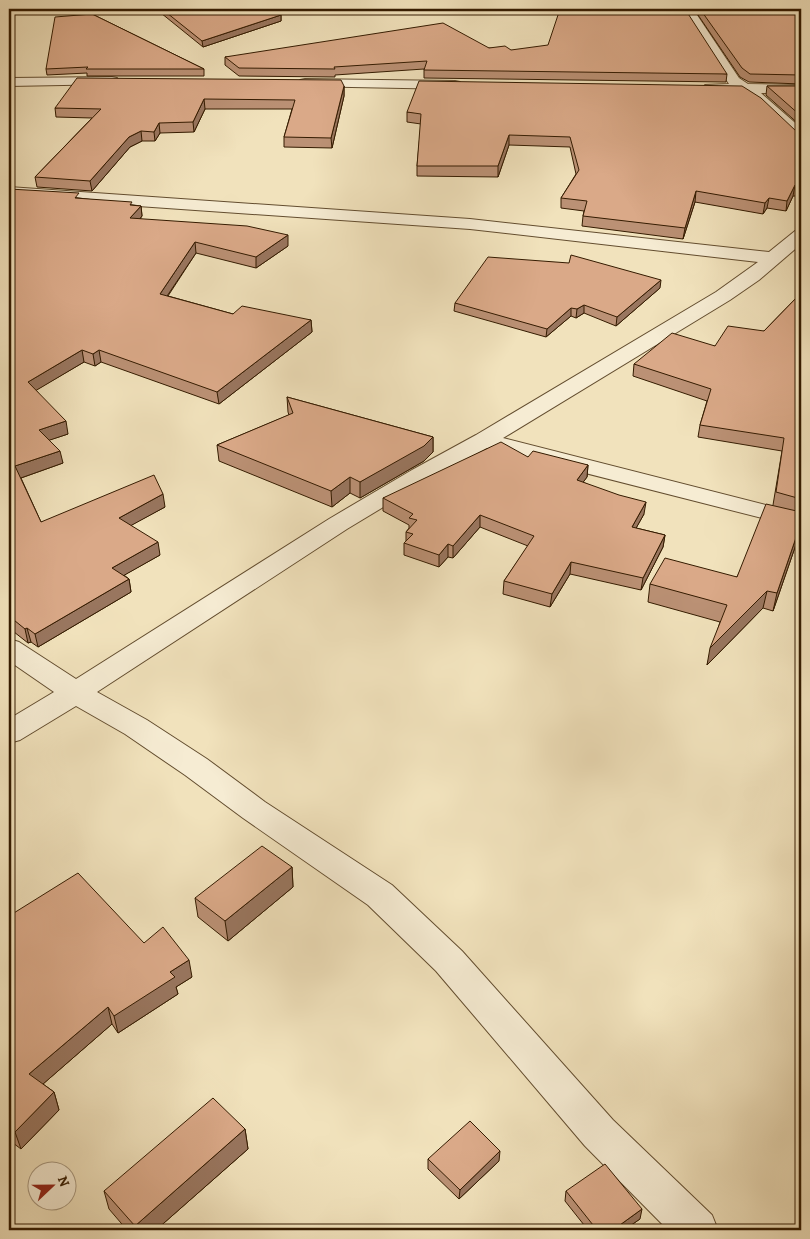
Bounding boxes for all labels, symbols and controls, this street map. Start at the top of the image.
north arrow [28,1162,78,1212]
text: N [53,1173,74,1190]

